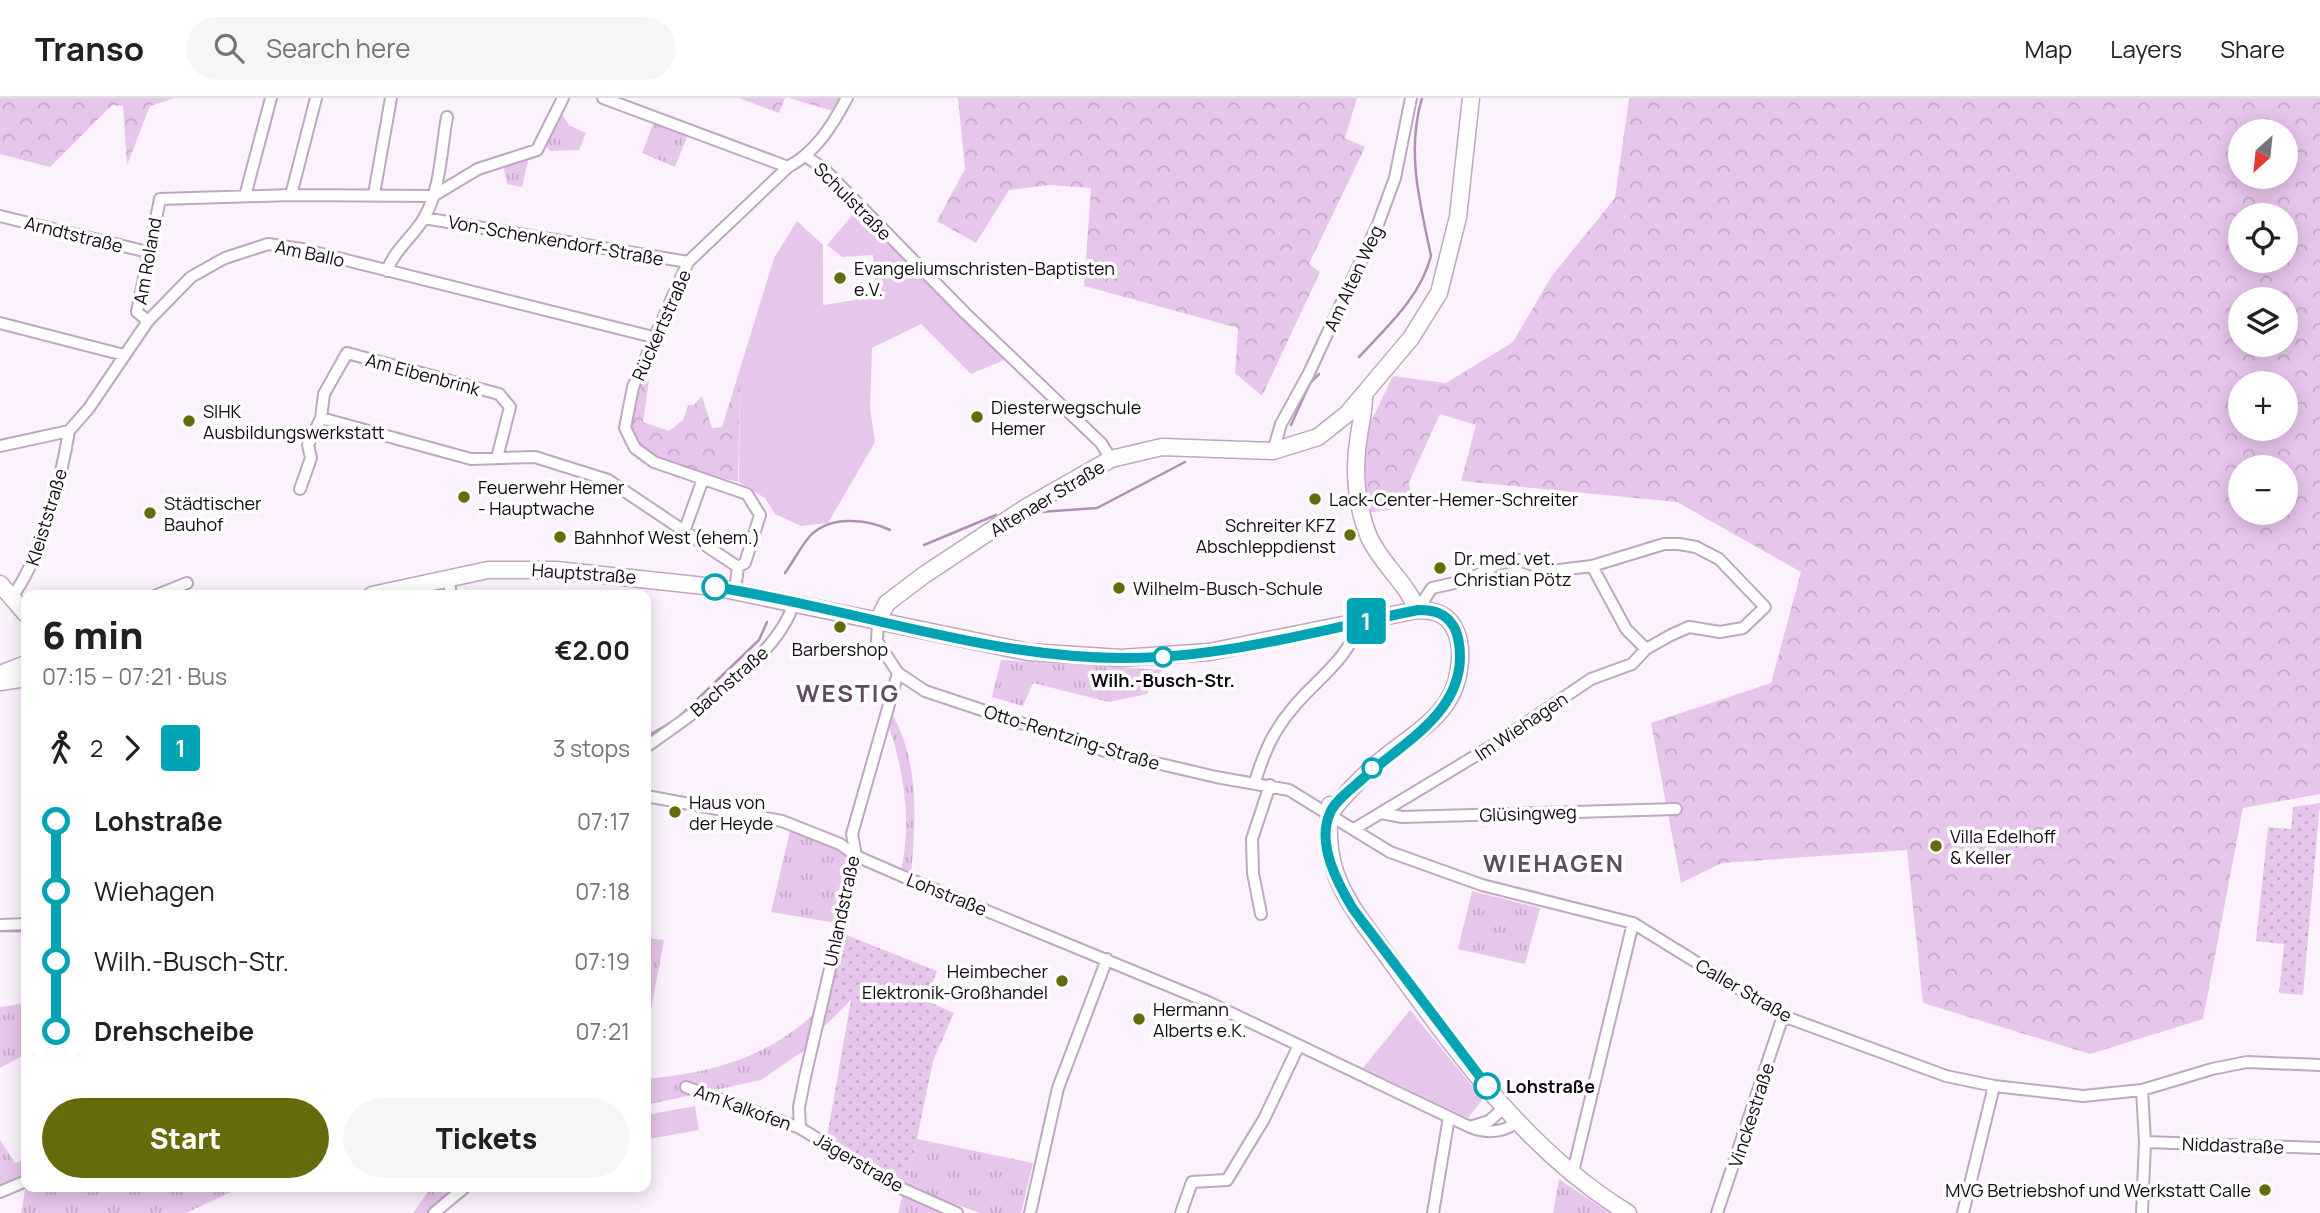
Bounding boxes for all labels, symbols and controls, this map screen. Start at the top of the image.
search box [186,17,676,80]
text: Transo [35,26,144,71]
icon: search [210,29,248,67]
text: Search here [266,30,411,66]
text: Map [2025,32,2072,65]
text: Layers [2110,32,2182,65]
text: Share [2220,32,2285,65]
north arrow [2228,119,2298,189]
map controls [2228,119,2298,525]
street label: Schulstraße [809,157,897,245]
button: locate [2228,203,2298,273]
street label: Von-Schenkendorf-Straße [446,209,666,271]
street label: Arndtstraße [22,210,126,258]
street label: Am Roland [128,216,166,306]
street label: Am Alten Weg [1318,221,1388,335]
street label: Am Ballo [273,234,347,272]
place label: Evangeliumschristen-Baptisten e.V. [854,256,1115,301]
street label: Rückertstraße [626,266,696,384]
marker: Evangeliumschristen-Baptisten e.V. [832,270,848,286]
button: layers [2228,287,2298,357]
street label: Am Eibenbrink [363,347,484,401]
button: + [2228,371,2298,441]
place label: Diesterwegschule Hemer [991,395,1141,440]
place label: SIHK Ausbildungswerkstatt [203,399,385,444]
marker: Diesterwegschule Hemer [969,409,985,425]
marker: SIHK Ausbildungswerkstatt [181,413,197,429]
street label: Altenaer Straße [985,454,1109,542]
button: − [2228,455,2298,525]
street label: Kleiststraße [20,466,72,568]
place label: Feuerwehr Hemer - Hauptwache [478,475,625,520]
place label: Lack-Center-Hemer-Schreiter [1329,487,1579,511]
marker: Feuerwehr Hemer - Hauptwache [456,489,472,505]
place label: Städtischer Bauhof [164,491,262,536]
marker: Lack-Center-Hemer-Schreiter [1307,491,1323,507]
marker: Städtischer Bauhof [142,505,158,521]
place label: Schreiter KFZ Abschleppdienst [1196,513,1336,558]
place label: Bahnhof West (ehem.) [574,525,760,549]
marker: Schreiter KFZ Abschleppdienst [1342,527,1358,543]
marker: Bahnhof West (ehem.) [552,529,568,545]
place label: Dr. med. vet. Christian Pötz [1454,546,1572,591]
street label: Hauptstraße [531,557,637,589]
marker: Dr. med. vet. Christian Pötz [1432,560,1448,576]
unlabelled marker [702,574,728,600]
place label: Wilhelm-Busch-Schule [1133,576,1323,600]
marker: Wilhelm-Busch-Schule [1111,580,1127,596]
line badge: 1 [1343,598,1389,644]
text: 1 [1361,604,1371,637]
text: 6 min [42,608,143,660]
marker: Barbershop [832,619,848,635]
text: €2.00 [555,632,630,668]
place label: Barbershop [792,637,888,661]
street label: Bachstraße [685,641,773,721]
marker: Wilh.-Busch-Str. [1153,647,1173,667]
text: 07:15 – 07:21 · Bus [42,660,227,692]
place label: Wilh.-Busch-Str. [1091,668,1235,692]
district label: WESTIG [796,676,900,709]
street label: Im Wiehagen [1470,686,1572,766]
street label: Otto-Rentzing-Straße [981,699,1163,775]
icon: walk [42,729,80,767]
icon: forward [113,729,151,767]
text: 1 [175,731,186,764]
text: 2 [90,732,103,764]
text: 3 stops [553,732,630,764]
unlabelled marker [1362,758,1382,778]
place label: Haus von der Heyde [689,790,773,835]
street label: Glüsingweg [1479,799,1577,827]
text: Lohstraße [94,803,223,839]
marker: Haus von der Heyde [667,804,683,820]
text: 07:17 [577,805,630,837]
place label: Villa Edelhoff & Keller [1950,824,2056,869]
marker: Villa Edelhoff & Keller [1928,838,1944,854]
district label: WIEHAGEN [1483,846,1625,879]
street label: Uhlandstraße [818,853,864,969]
street label: Lohstraße [903,867,991,921]
text: Wiehagen [94,873,215,909]
text: 07:18 [575,875,630,907]
text: Wilh.-Busch-Str. [94,943,289,979]
text: 07:19 [574,945,630,977]
street label: Caller Straße [1691,953,1797,1027]
place label: Heimbecher Elektronik-Großhandel [862,959,1049,1004]
marker: Heimbecher Elektronik-Großhandel [1054,973,1070,989]
place label: Hermann Alberts e.K. [1153,997,1247,1042]
marker: Hermann Alberts e.K. [1131,1011,1147,1027]
text: Drehscheibe [94,1013,254,1049]
text: 07:21 [575,1015,630,1047]
street label: Vinckestraße [1723,1060,1779,1170]
marker: Lohstraße [1474,1073,1500,1099]
place label: Lohstraße [1506,1074,1595,1098]
street label: Am Kalkofen [691,1078,795,1136]
button: Start [42,1098,329,1178]
button: Tickets [343,1098,630,1178]
street label: Jägerstraße [810,1127,908,1197]
street label: Niddastraße [2182,1131,2284,1159]
place label: MVG Betriebshof und Werkstatt Calle [1945,1178,2251,1202]
marker: MVG Betriebshof und Werkstatt Calle [2257,1182,2273,1198]

